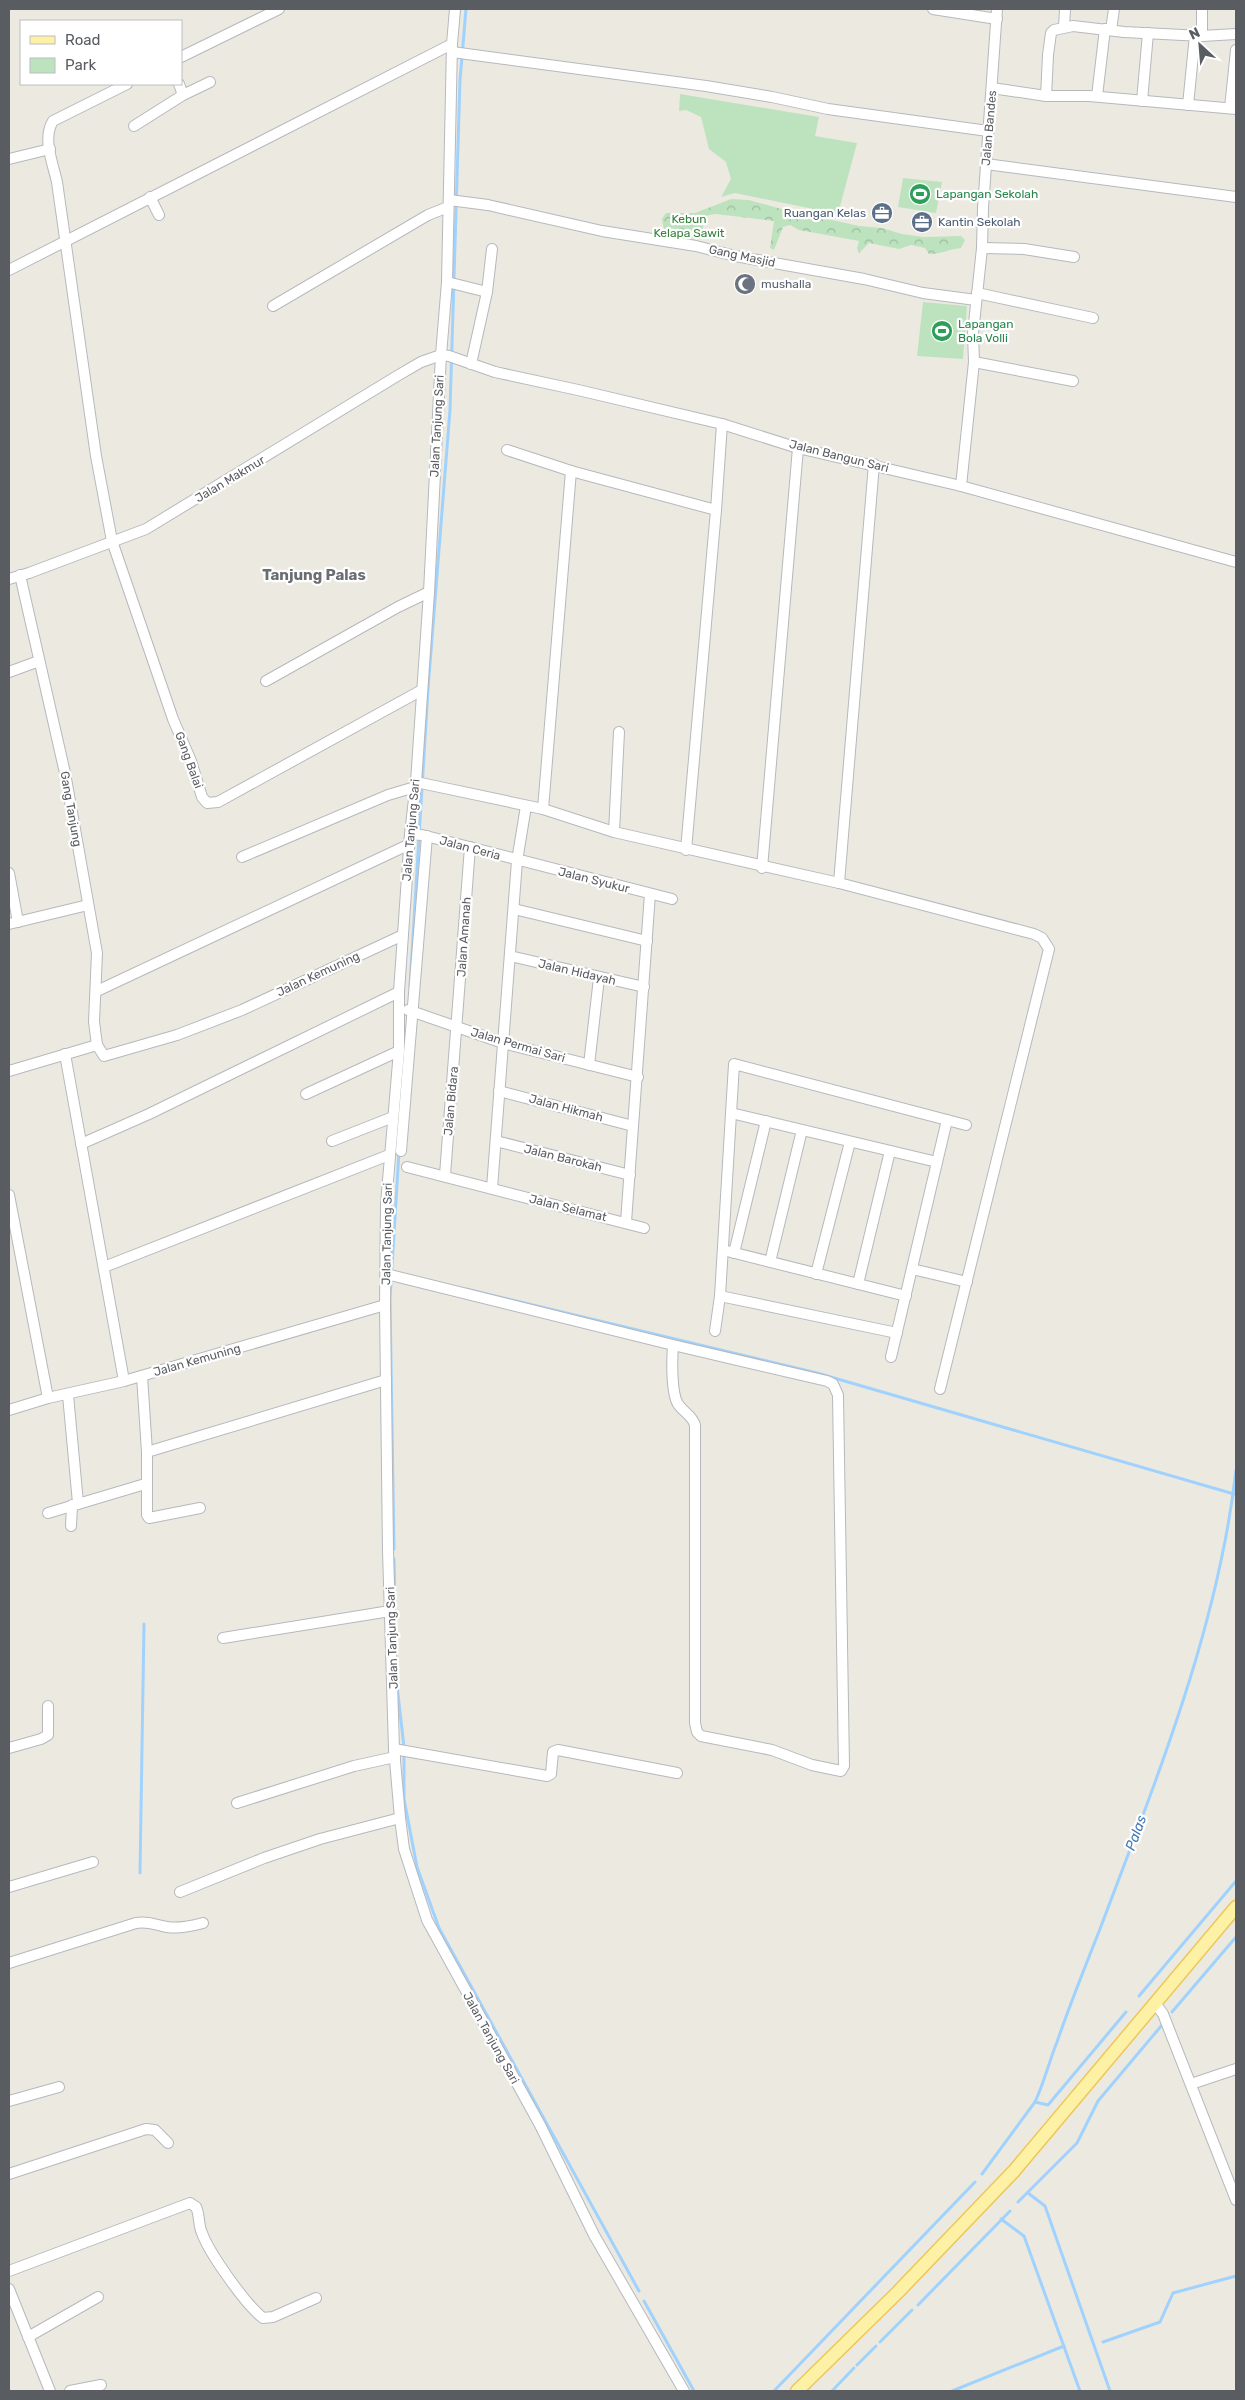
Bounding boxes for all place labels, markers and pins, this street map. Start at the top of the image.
sports icon: Lapangan Sekolah [908,182,932,206]
place label: Lapangan Sekolah [936,187,1038,201]
office icon: Ruangan Kelas [870,201,894,225]
place label: Ruangan Kelas [784,206,866,220]
office icon: Kantin Sekolah [910,210,934,234]
place label: Kantin Sekolah [938,215,1021,229]
mosque icon: mushalla [733,272,757,296]
place label: mushalla [761,277,811,291]
place label: Lapangan Bola Volli [958,317,1014,345]
sports icon: Lapangan Bola Volli [930,319,954,343]

